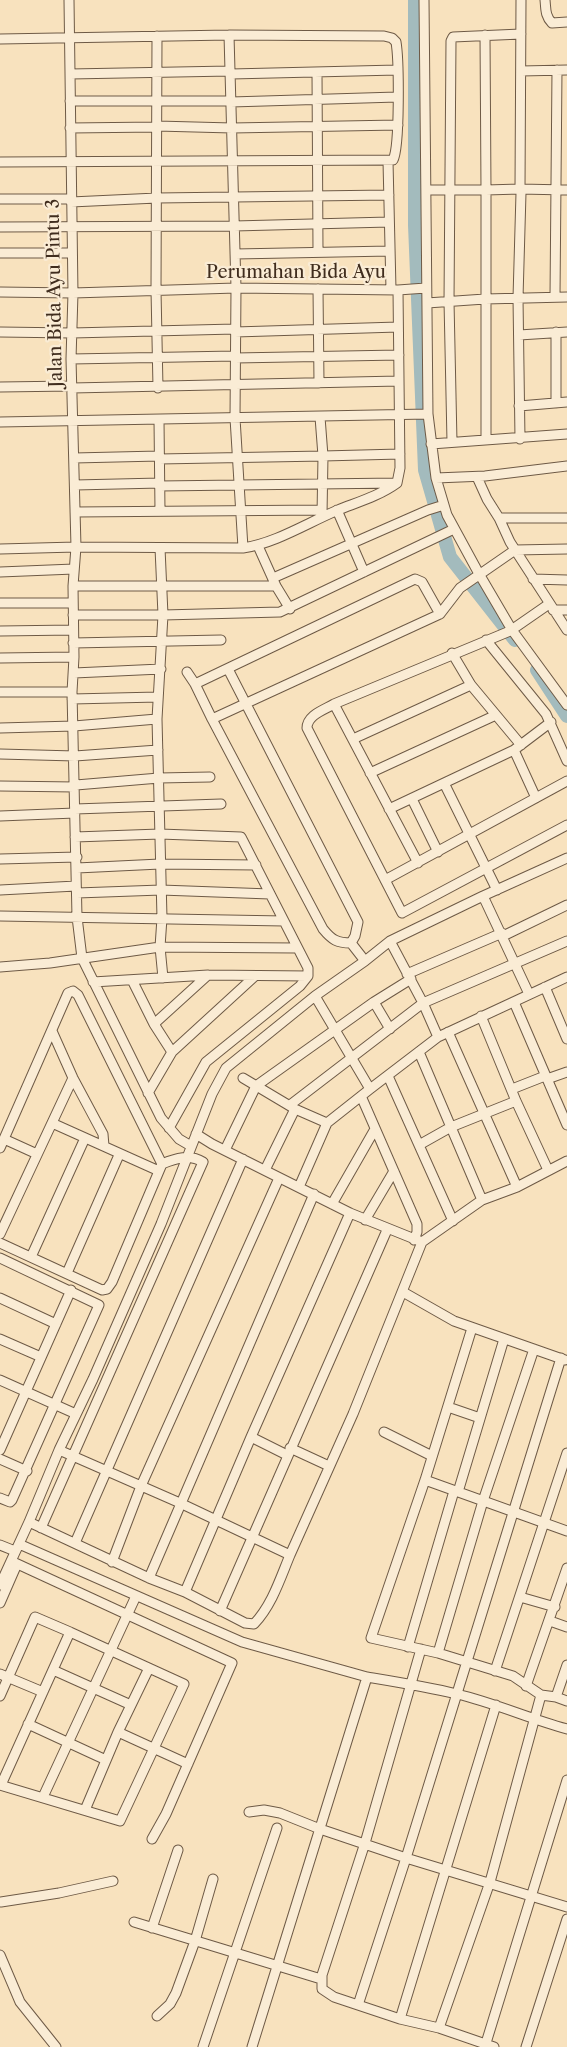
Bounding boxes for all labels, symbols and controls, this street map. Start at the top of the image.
street label: Jalan Bida Ayu Pintu 3 [43,198,67,388]
street label: Perumahan Bida Ayu [206,262,386,284]

